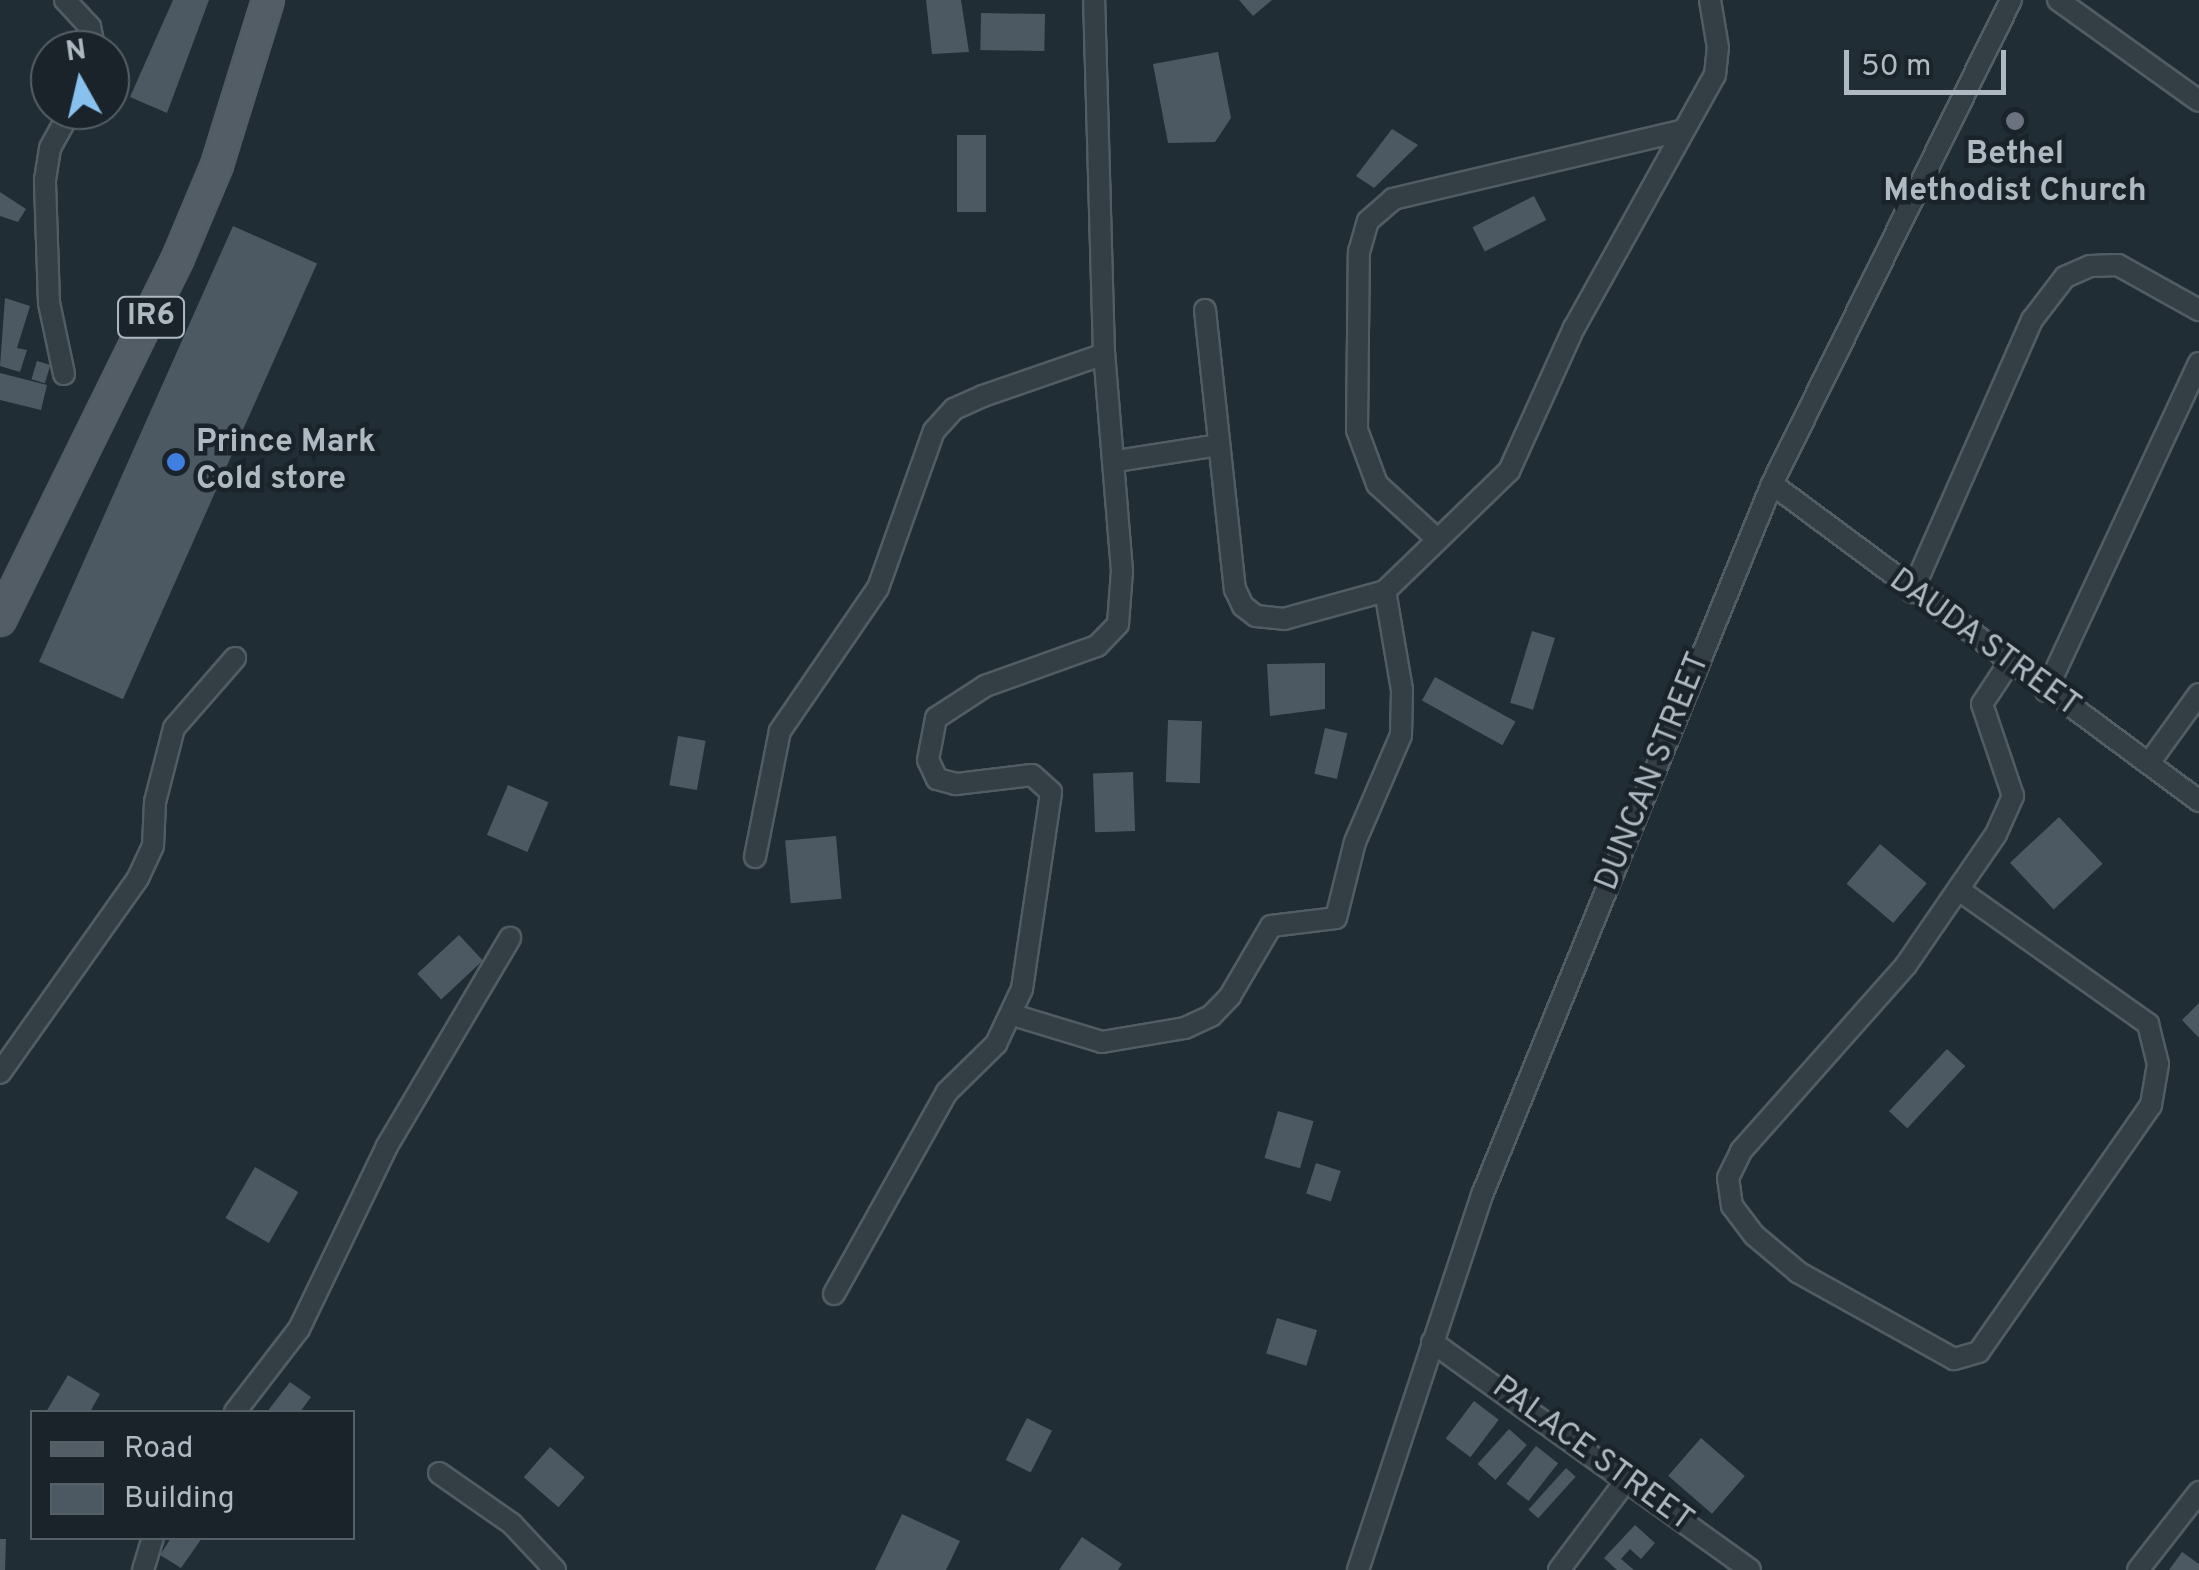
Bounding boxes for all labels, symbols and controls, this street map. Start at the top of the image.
north arrow [30,30,130,130]
scale bar [1849,30,2012,92]
text: N [64,33,89,71]
text: 50 m [1861,49,1931,86]
marker: Bethel Methodist Church [2004,110,2026,132]
place label: Bethel Methodist Church [1883,137,2147,212]
road number: IR6 [116,292,186,342]
place label: Prince Mark Cold store [196,425,376,500]
marker: Prince Mark Cold store [165,451,187,473]
street label: DAUDA STREET [1881,562,2087,726]
street label: DUNCAN STREET [1589,648,1719,896]
street label: PALACE STREET [1484,1369,1700,1541]
legend [30,1410,355,1540]
text: Road [124,1431,193,1468]
text: Building [124,1481,235,1518]

